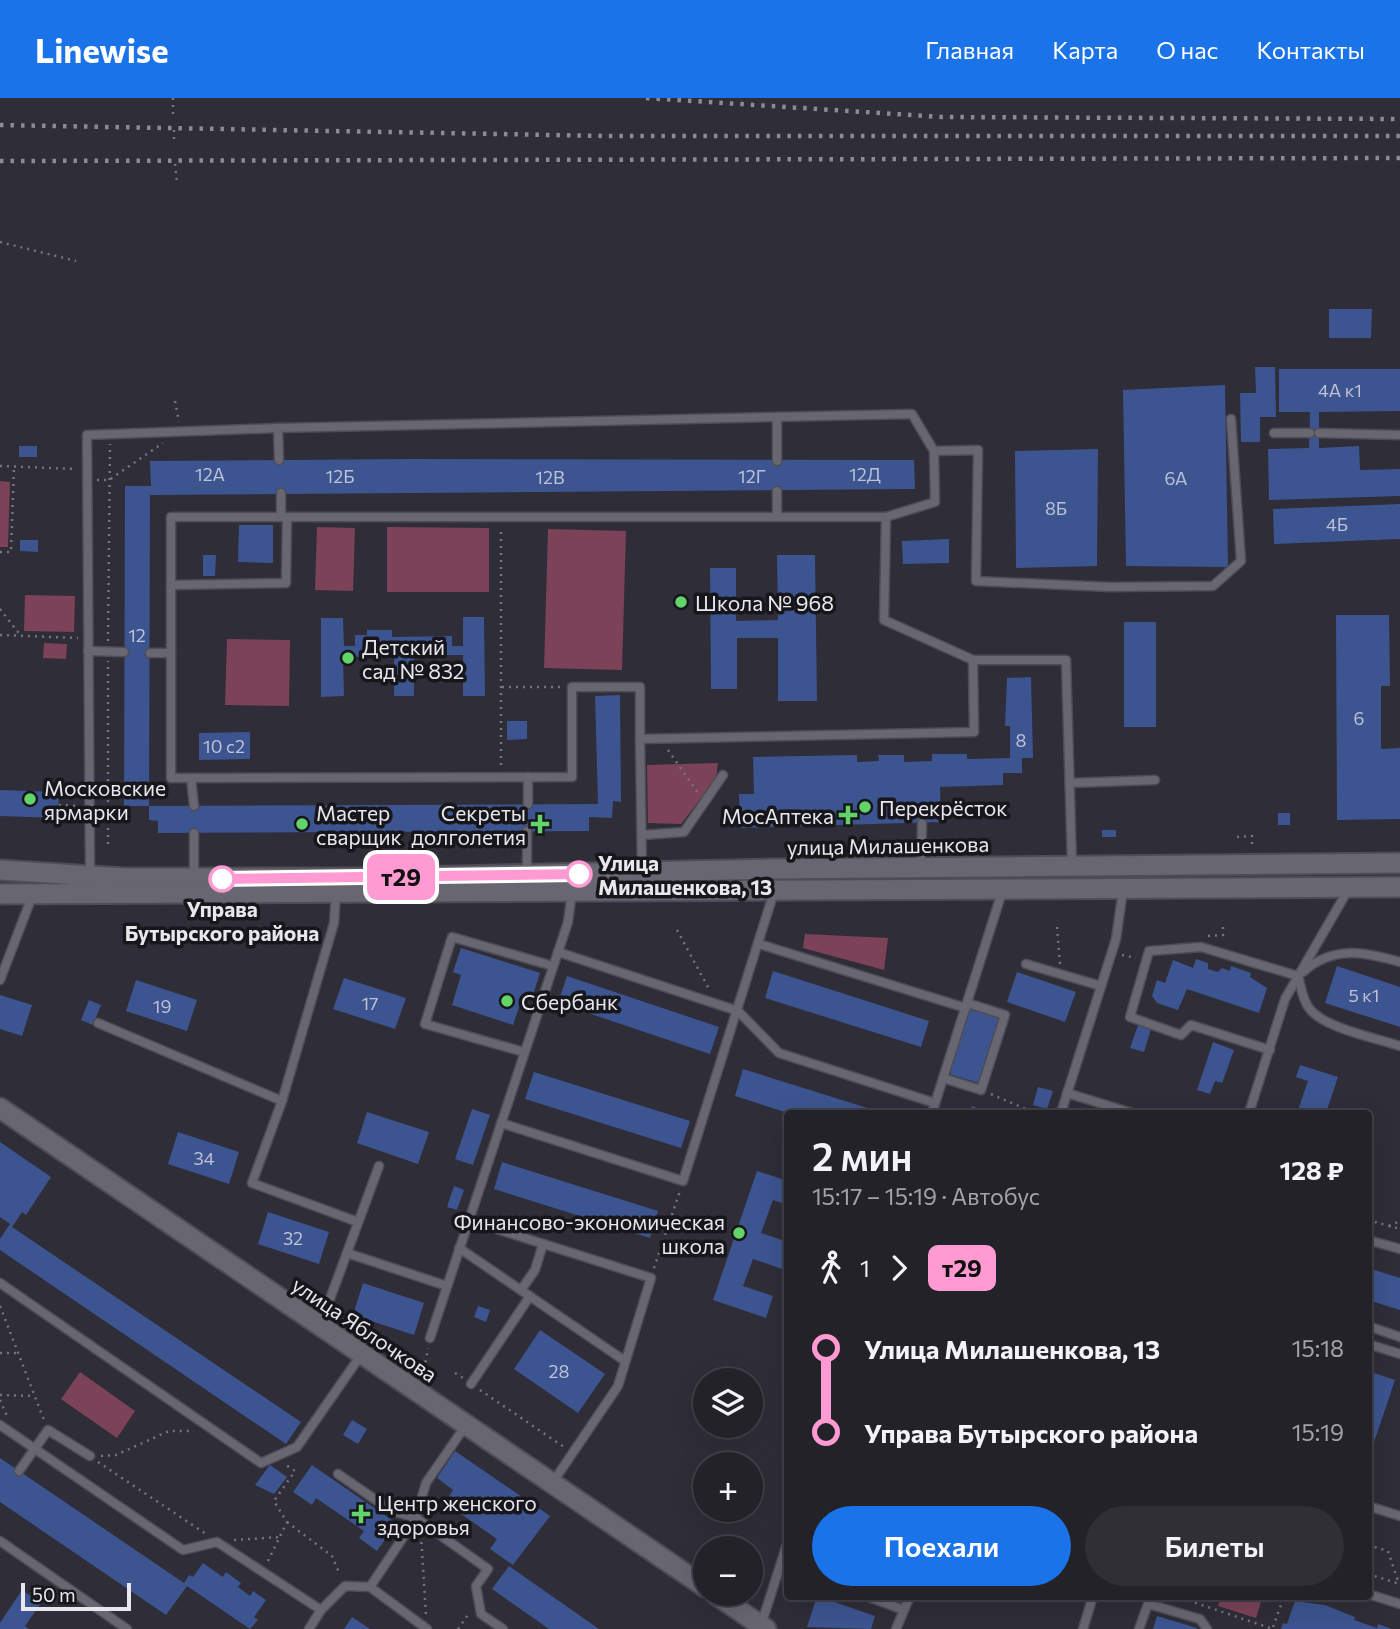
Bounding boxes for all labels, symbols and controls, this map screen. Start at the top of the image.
text: Linewise [35,29,169,70]
text: Главная [925,35,1014,64]
text: Карта [1052,35,1118,64]
text: О нас [1156,35,1218,64]
text: Контакты [1256,35,1365,64]
house number: 4А к1 [1318,379,1362,401]
house number: 12А [195,463,225,485]
house number: 12Д [849,463,881,485]
house number: 12Б [326,465,354,487]
house number: 12Г [738,465,766,487]
house number: 12В [535,466,565,488]
house number: 6А [1165,467,1187,489]
house number: 8Б [1045,497,1067,519]
house number: 4Б [1326,513,1348,535]
place label: Школа № 968 [695,590,834,615]
marker: Школа № 968 [673,594,689,610]
house number: 12 [128,624,146,646]
place label: Детский сад № 832 [362,634,464,683]
marker: Детский сад № 832 [340,650,356,666]
house number: 6 [1354,707,1364,729]
house number: 8 [1016,729,1027,751]
house number: 10 с2 [203,735,245,757]
place label: Московские ярмарки [44,775,166,824]
marker: Московские ярмарки [22,791,38,807]
place label: Перекрёсток [879,795,1008,820]
marker: Перекрёсток [857,799,873,815]
place label: Мастер сварщик [316,800,402,849]
place label: Секреты долголетия [412,800,526,849]
place label: МосАптека [722,803,834,828]
marker: МосАптека [840,807,856,823]
marker: Мастер сварщик [294,816,310,832]
marker: Секреты долголетия [532,816,548,832]
street label: улица Милашенкова [787,831,989,859]
place label: Улица Милашенкова, 13 [598,850,772,899]
line badge: т29 [361,854,441,900]
marker: Улица Милашенкова, 13 [566,861,592,887]
text: т29 [381,862,421,891]
marker: Управа Бутырского района [209,866,235,892]
place label: Управа Бутырского района [125,896,319,945]
house number: 5 к1 [1348,984,1380,1006]
place label: Сбербанк [521,989,618,1014]
house number: 17 [361,992,379,1014]
marker: Сбербанк [499,993,515,1009]
house number: 19 [153,995,171,1017]
text: 2 мин [812,1132,912,1179]
house number: 34 [193,1147,215,1169]
text: 128 ₽ [1279,1154,1344,1185]
text: 15:17 – 15:19 · Автобус [812,1182,1040,1210]
place label: Финансово-экономическая школа [454,1209,725,1258]
marker: Финансово-экономическая школа [731,1225,747,1241]
house number: 32 [283,1227,303,1249]
icon: walk [812,1249,850,1287]
icon: forward [880,1249,918,1287]
text: т29 [942,1253,982,1282]
text: 1 [860,1254,870,1282]
street label: улица Яблочкова [288,1271,442,1387]
text: Улица Милашенкова, 13 [864,1333,1160,1364]
text: 15:18 [1292,1334,1344,1362]
house number: 28 [549,1360,570,1382]
map controls [693,1368,763,1606]
button: layers [693,1368,763,1438]
text: Управа Бутырского района [864,1417,1198,1448]
text: 15:19 [1292,1418,1344,1446]
button: + [693,1452,763,1522]
place label: Центр женского здоровья [377,1490,537,1539]
marker: Центр женского здоровья [351,1504,371,1524]
button: Поехали [812,1506,1071,1586]
button: Билеты [1085,1506,1344,1586]
button: − [693,1536,763,1606]
scale bar [21,1580,131,1612]
text: 50 m [32,1583,76,1606]

